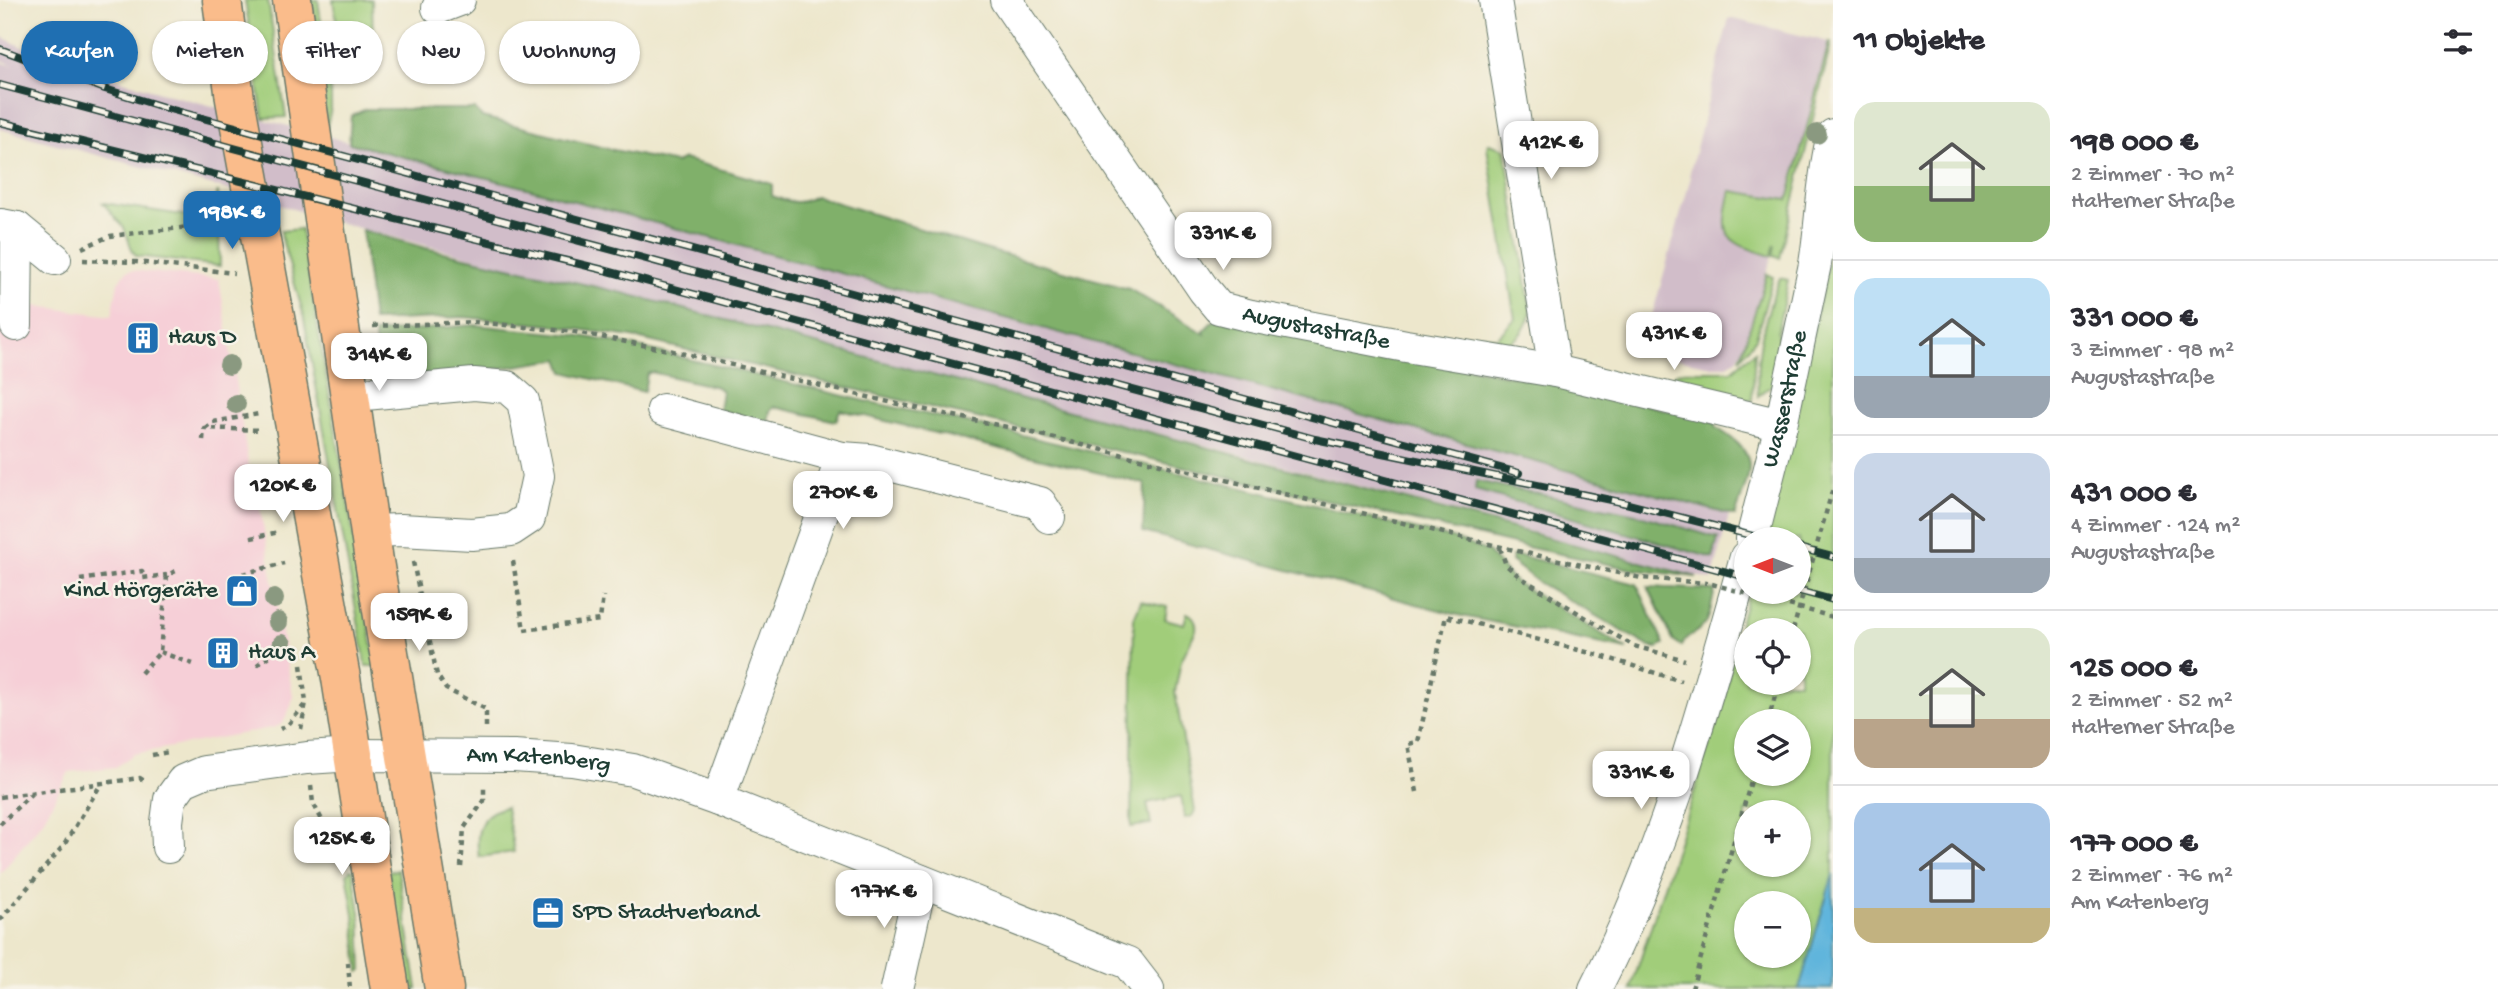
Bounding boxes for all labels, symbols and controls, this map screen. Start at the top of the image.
chip: Kaufen [21,21,138,84]
chip: Mieten [152,21,268,84]
chip: Filter [282,21,383,84]
chip: Neu [397,21,485,84]
chip: Wohnung [499,21,640,84]
icon: filters [2439,23,2477,61]
text: 11 Objekte [1854,25,1985,60]
pin: 412K € [1494,122,1608,181]
text: 198 000 € [2071,127,2198,162]
text: 412K € [1519,130,1583,157]
icon: home [1910,130,1994,214]
text: 2 Zimmer · 70 m² [2071,162,2234,189]
text: Halterner Straße [2071,189,2235,216]
pin: 198K € [175,191,289,251]
text: 198K € [199,200,265,227]
pin: 331K € [1166,212,1280,272]
text: 331K € [1191,221,1255,248]
street label: Augustastraße [1239,300,1393,357]
text: 331 000 € [2071,303,2197,338]
icon: home [1910,306,1994,390]
pin: 431K € [1617,312,1731,372]
building icon: Haus D [124,319,162,357]
text: 431K € [1642,321,1706,348]
place label: Haus D [168,324,237,353]
street label: Wasserstraße [1756,327,1815,471]
pin: 314K € [322,334,436,393]
text: 3 Zimmer · 98 m² [2071,338,2234,365]
text: 314K € [347,342,411,369]
text: Augustastraße [2071,365,2214,392]
pin: 120K € [226,464,340,524]
pin: 270K € [786,472,900,531]
text: 120K € [250,473,316,500]
text: 431 000 € [2071,478,2196,513]
text: 270K € [809,480,877,507]
icon: home [1910,481,1994,565]
text: 4 Zimmer · 124 m² [2071,513,2240,540]
north arrow [1734,527,1811,604]
map controls [1734,527,1811,968]
text: Augustastraße [2071,540,2214,567]
shop icon: Kind Hörgeräte [223,572,261,610]
place label: Kind Hörgeräte [64,577,219,606]
pin: 159K € [362,594,476,653]
text: 159K € [387,602,451,629]
button: locate [1734,618,1811,695]
building icon: Haus A [204,634,242,672]
place label: Haus A [248,639,317,668]
text: 125 000 € [2071,653,2197,688]
icon: home [1910,656,1994,740]
text: 2 Zimmer · 52 m² [2071,688,2233,715]
button: layers [1734,709,1811,786]
text: Halterner Straße [2071,715,2235,742]
street label: Am Katenberg [466,741,613,781]
pin: 331K € [1584,752,1698,811]
text: 331K € [1609,760,1673,787]
button: + [1734,800,1811,877]
pin: 125K € [285,818,399,877]
text: 125K € [310,826,374,853]
text: 177 000 € [2071,828,2198,863]
icon: home [1910,831,1994,915]
text: 2 Zimmer · 76 m² [2071,863,2233,890]
pin: 177K € [827,870,941,930]
text: 177K € [851,879,917,906]
text: Am Katenberg [2071,890,2209,917]
button: − [1734,891,1811,968]
office icon: SPD Stadtverband [529,894,567,932]
place label: SPD Stadtverband [572,899,761,928]

